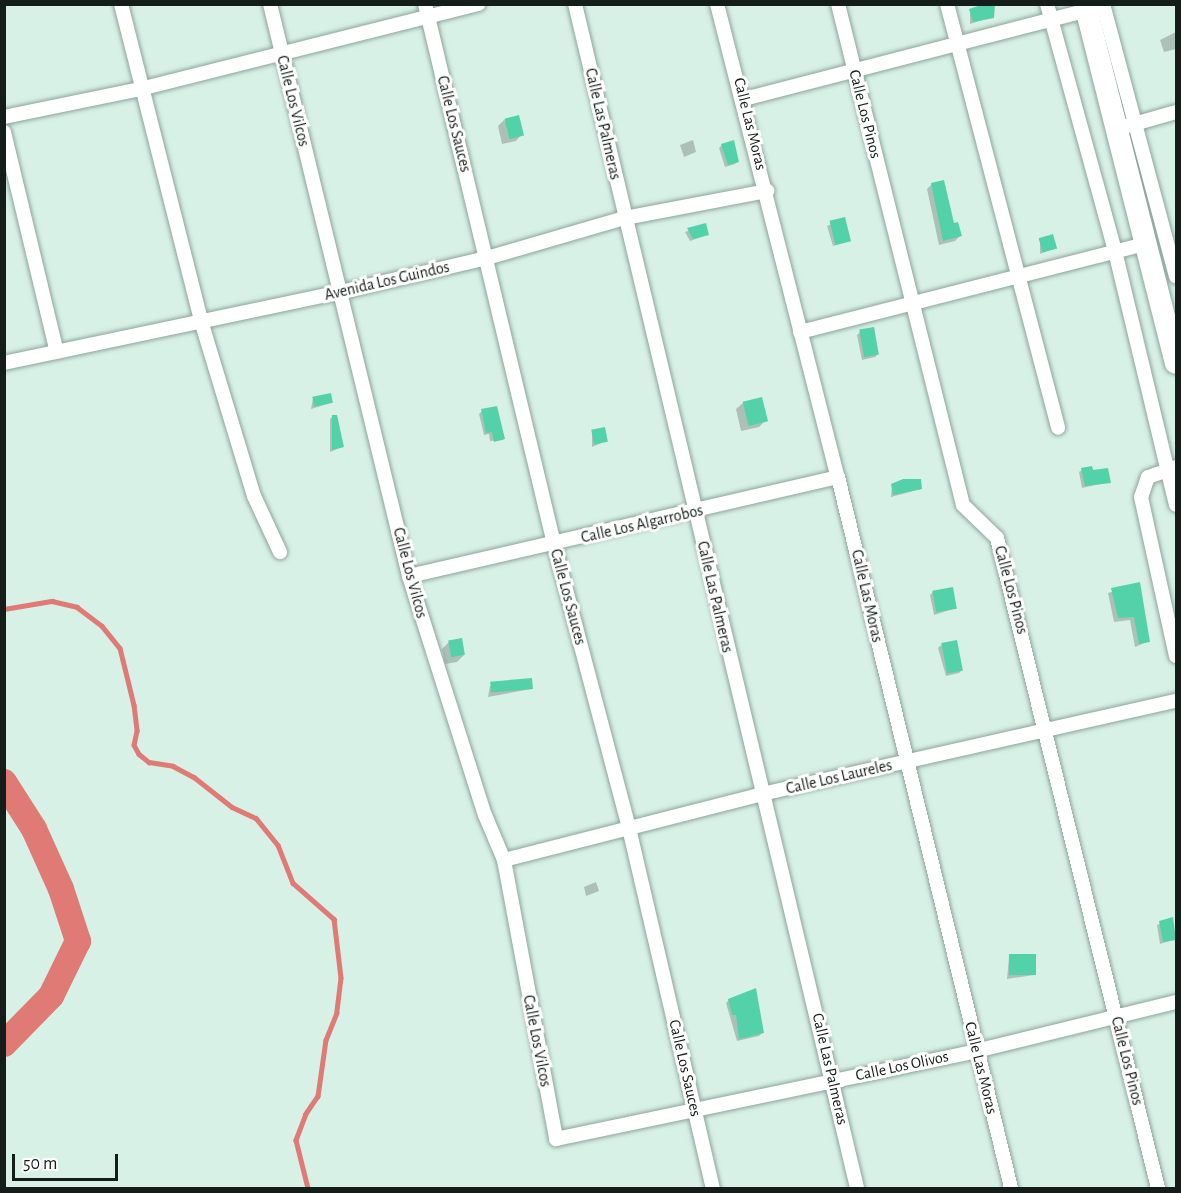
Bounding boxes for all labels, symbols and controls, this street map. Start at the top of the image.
street label: Calle Los Vilcos [272,53,314,149]
street label: Calle Las Palmeras [581,66,625,182]
street label: Calle Los Pinos [845,68,885,160]
street label: Calle Los Sauces [433,74,475,174]
street label: Calle Las Moras [729,76,771,172]
street label: Avenida Los Guindos [323,257,451,305]
street label: Calle Los Algarrobos [579,501,705,547]
street label: Calle Los Vilcos [389,525,431,621]
street label: Calle Las Palmeras [693,539,737,655]
street label: Calle Los Pinos [990,544,1032,636]
street label: Calle Los Sauces [546,547,590,647]
street label: Calle Las Moras [847,548,887,644]
street label: Calle Los Laureles [784,755,894,799]
street label: Calle Los Vilcos [519,993,555,1089]
street label: Calle Las Palmeras [808,1011,852,1127]
street label: Calle Los Pinos [1107,1015,1147,1107]
street label: Calle Los Sauces [665,1018,705,1118]
street label: Calle Las Moras [960,1020,1002,1116]
street label: Calle Los Olivos [854,1047,950,1085]
scale bar [15,1142,122,1180]
text: 50 m [23,1155,57,1173]

